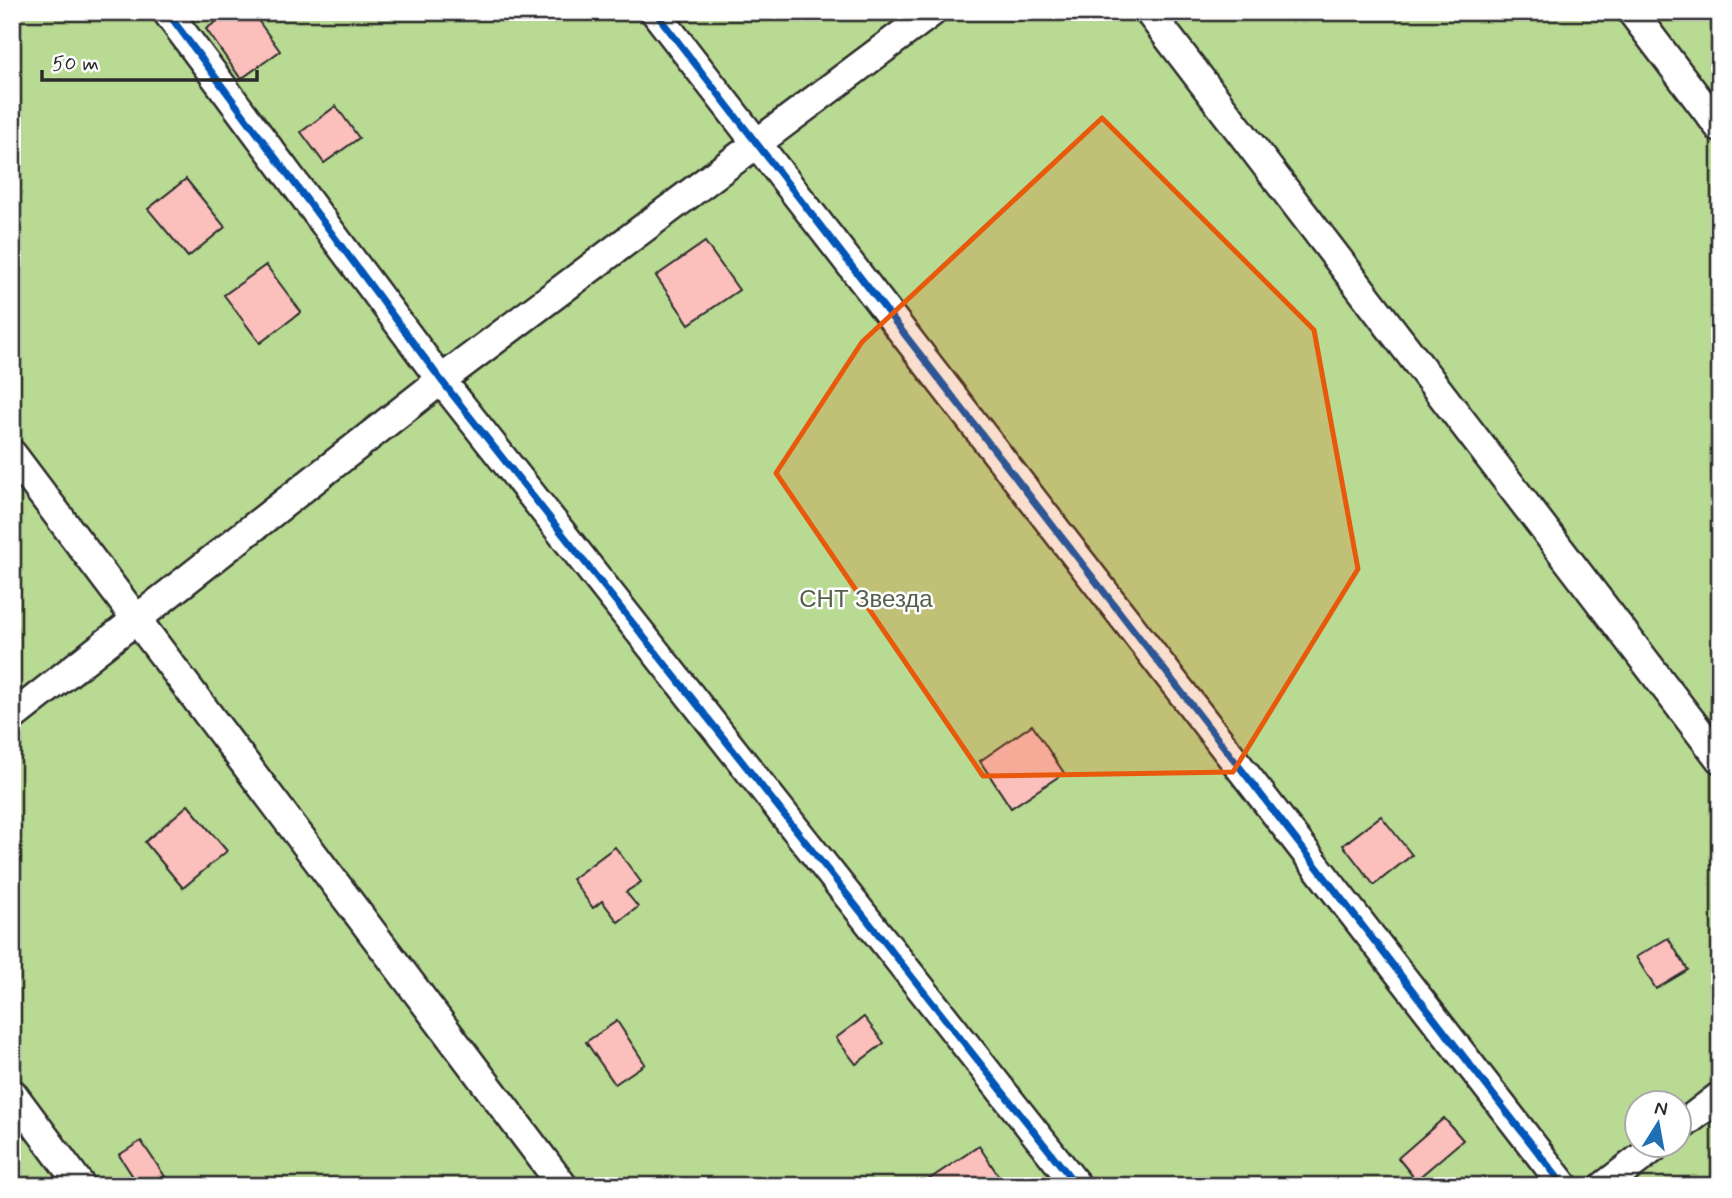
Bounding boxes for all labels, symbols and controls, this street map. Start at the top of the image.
scale bar [42,38,257,82]
text: 50 m [52,50,99,78]
park label: СНТ Звезда [799,585,933,616]
north arrow [1624,1090,1694,1160]
text: N [1652,1095,1670,1122]

